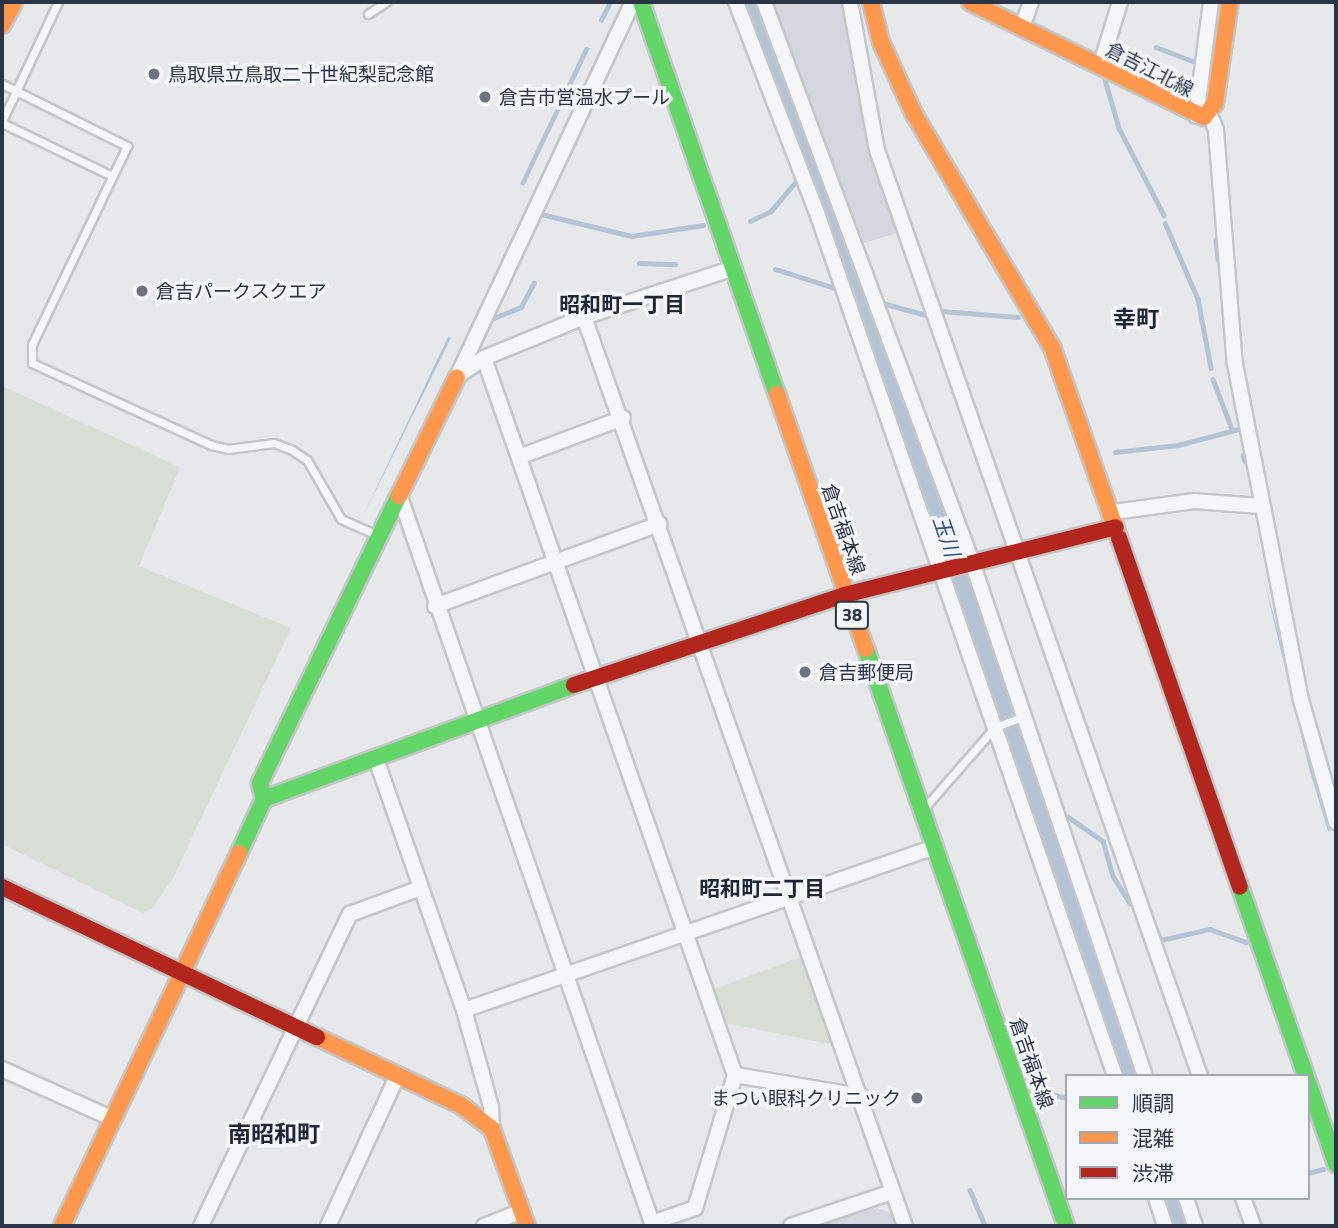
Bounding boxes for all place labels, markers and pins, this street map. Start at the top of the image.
place label: 鳥取県立鳥取二十世紀梨記念館 [168,63,434,85]
marker: 鳥取県立鳥取二十世紀梨記念館 [146,66,162,82]
place label: 倉吉市営温水プール [499,86,670,108]
marker: 倉吉市営温水プール [477,89,493,105]
place label: 倉吉パークスクエア [156,280,327,302]
marker: 倉吉パークスクエア [134,283,150,299]
place label: 倉吉郵便局 [819,661,914,683]
marker: 倉吉郵便局 [797,664,813,680]
place label: まつい眼科クリニック [711,1087,901,1109]
marker: まつい眼科クリニック [907,1088,927,1108]

